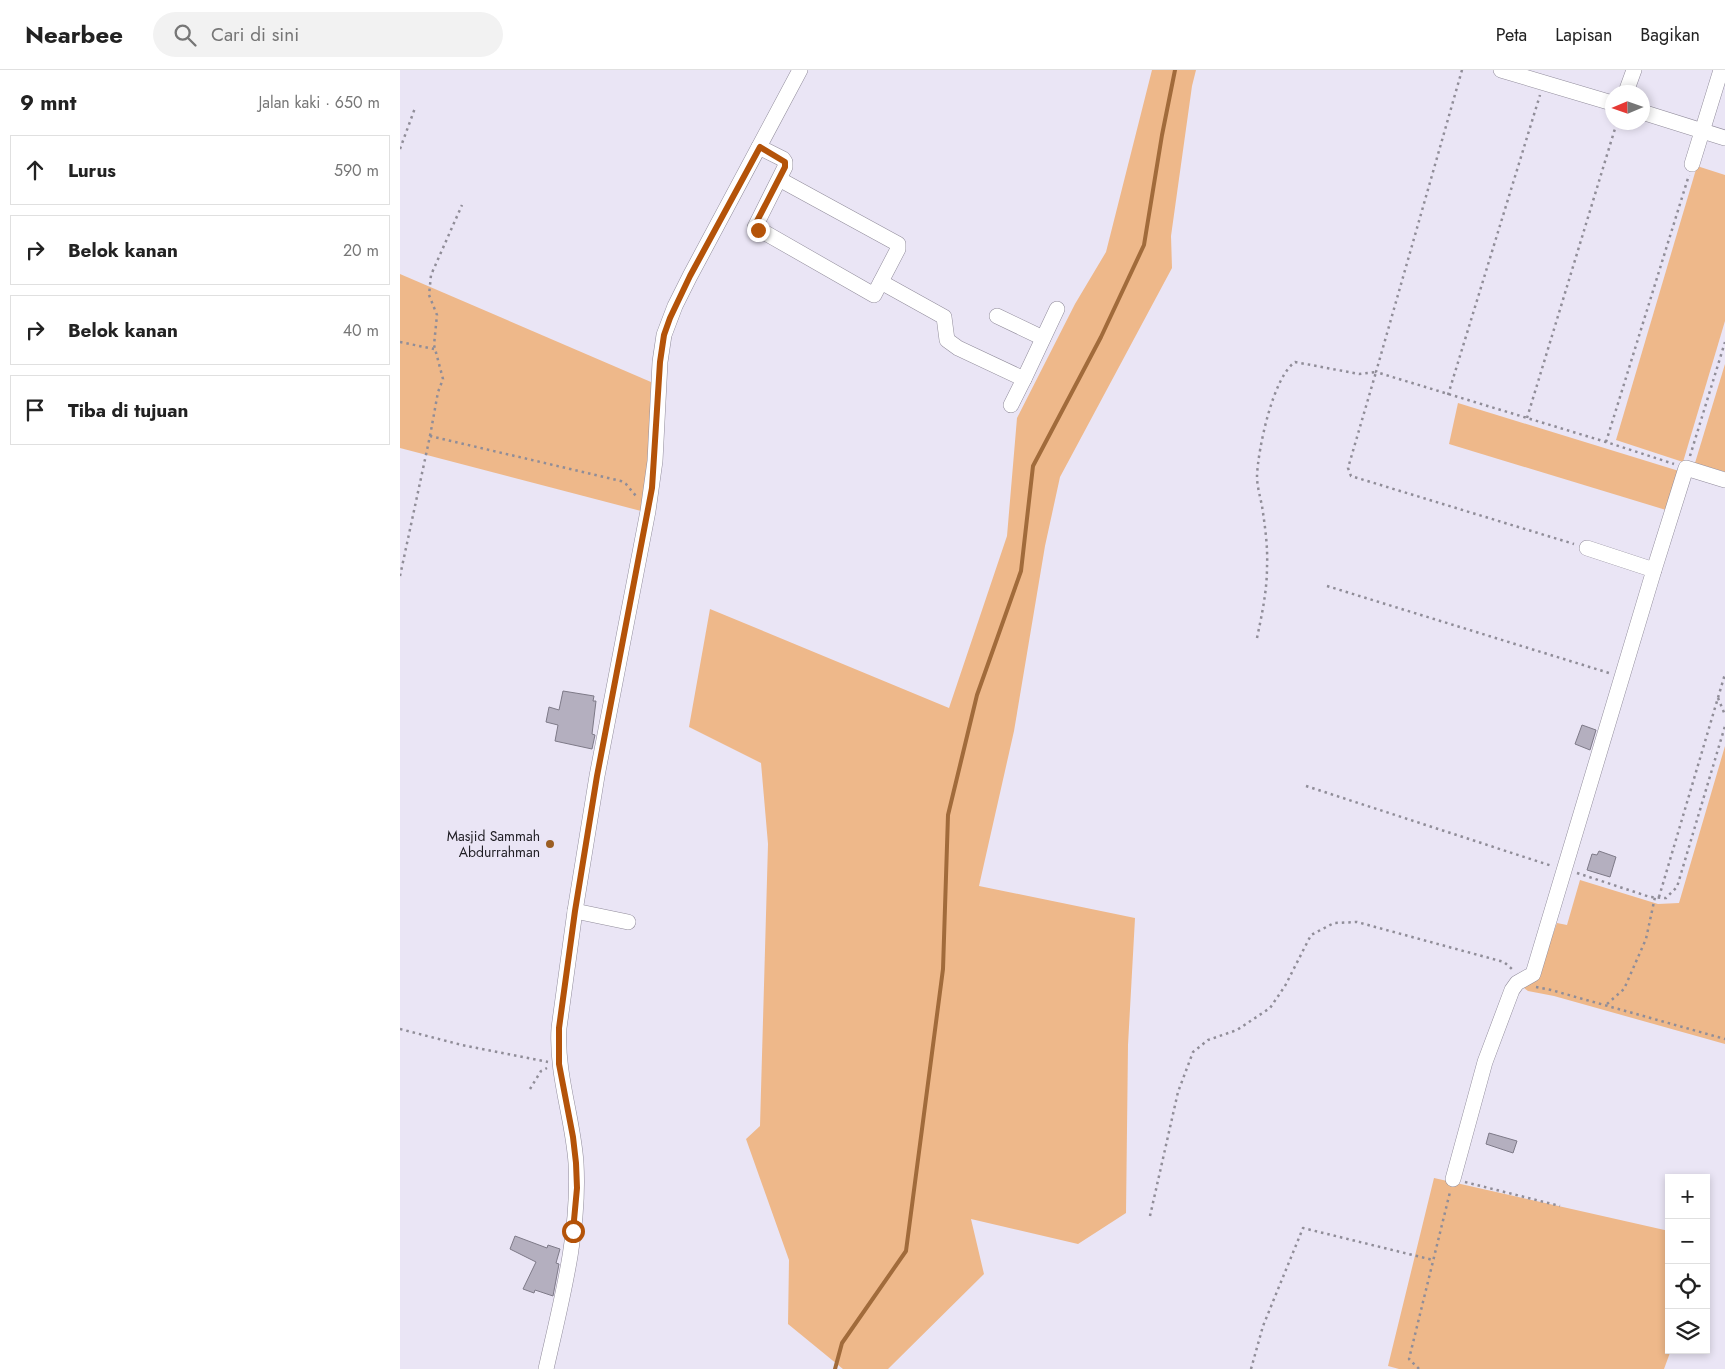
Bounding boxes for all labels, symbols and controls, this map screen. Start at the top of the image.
search box [153,12,503,57]
text: Nearbee [25,17,123,52]
icon: search [171,21,199,49]
text: Cari di sini [211,21,299,48]
text: Peta [1496,22,1527,48]
text: Lapisan [1555,22,1612,48]
text: Bagikan [1640,22,1700,48]
north arrow [1605,85,1650,130]
text: 9 mnt [20,88,76,118]
text: Jalan kaki · 650 m [258,91,380,114]
icon: ahead [21,156,49,184]
text: Lurus [68,157,116,184]
text: 590 m [334,159,379,182]
route end [747,219,770,242]
icon: right [21,236,49,264]
text: Belok kanan [68,237,178,264]
text: 20 m [343,239,379,262]
icon: right [21,316,49,344]
text: Belok kanan [68,317,178,344]
text: 40 m [343,319,379,342]
icon: arrive [21,396,49,424]
text: Tiba di tujuan [68,397,188,424]
place label: Masjid Sammah Abdurrahman [447,826,540,862]
marker: Masjid Sammah Abdurrahman [544,838,556,850]
map controls [1665,1174,1710,1354]
button: + [1665,1174,1710,1219]
button: − [1665,1219,1710,1264]
route start [562,1220,585,1243]
button: locate [1665,1264,1710,1309]
button: layers [1665,1309,1710,1354]

